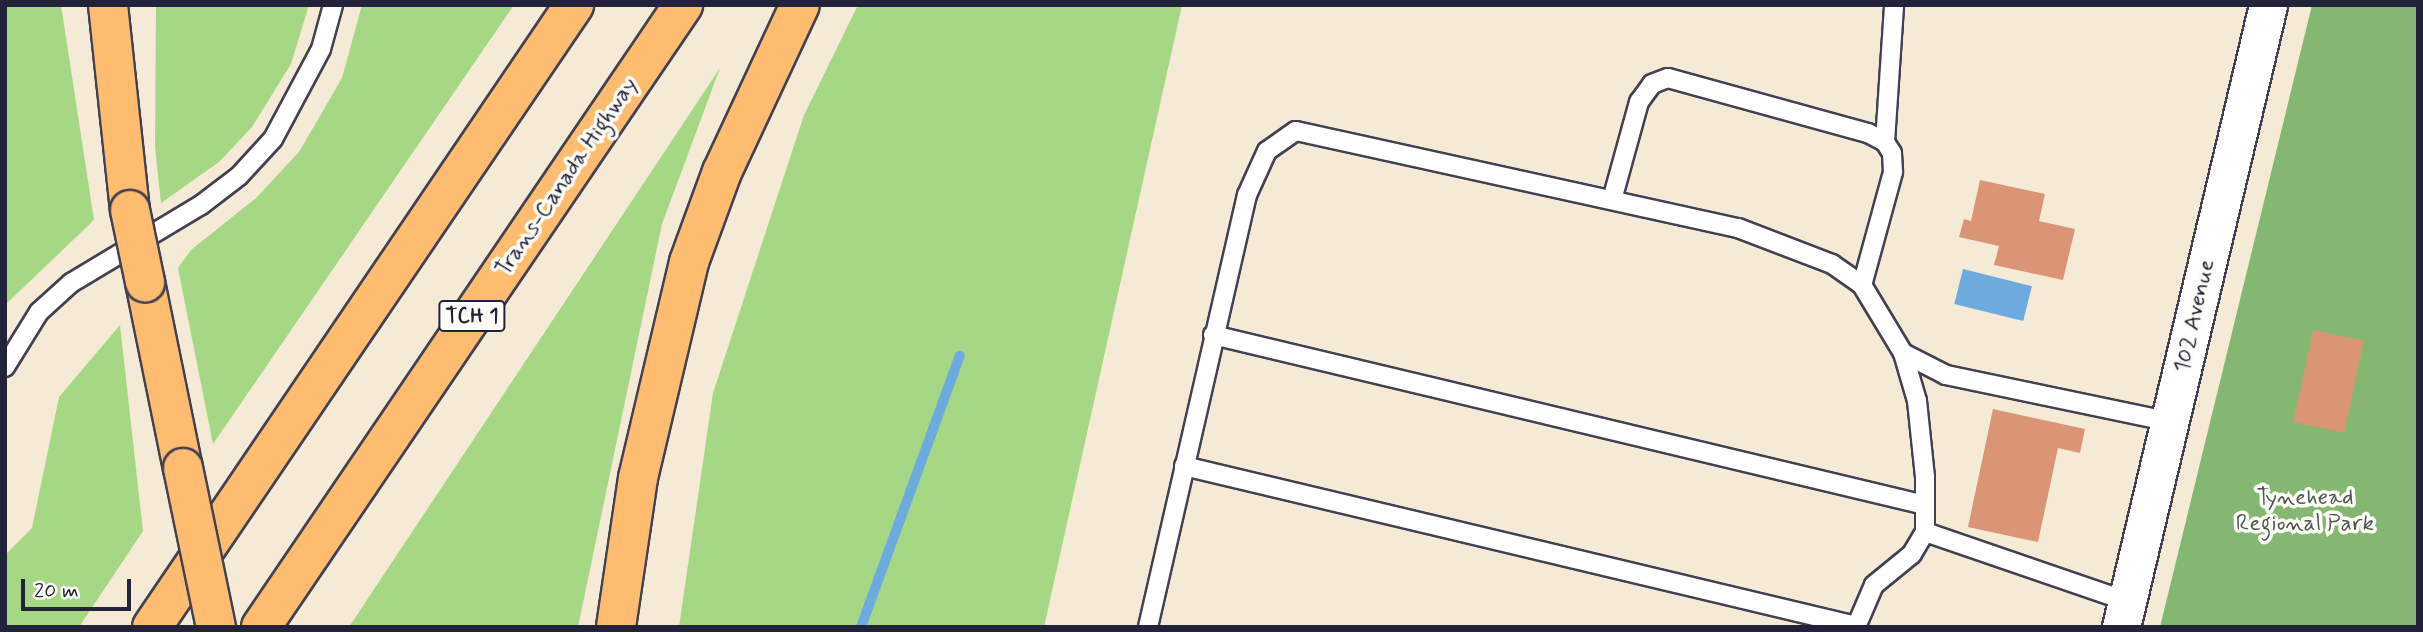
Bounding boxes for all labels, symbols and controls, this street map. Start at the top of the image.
street label: Trans-Canada Highway [490,72,644,282]
street label: 102 Avenue [2169,257,2221,375]
road number: TCH 1 [437,298,507,334]
park label: Tynehead Regional Park [2236,484,2374,538]
scale bar [24,566,135,610]
text: 20 m [34,577,79,605]

